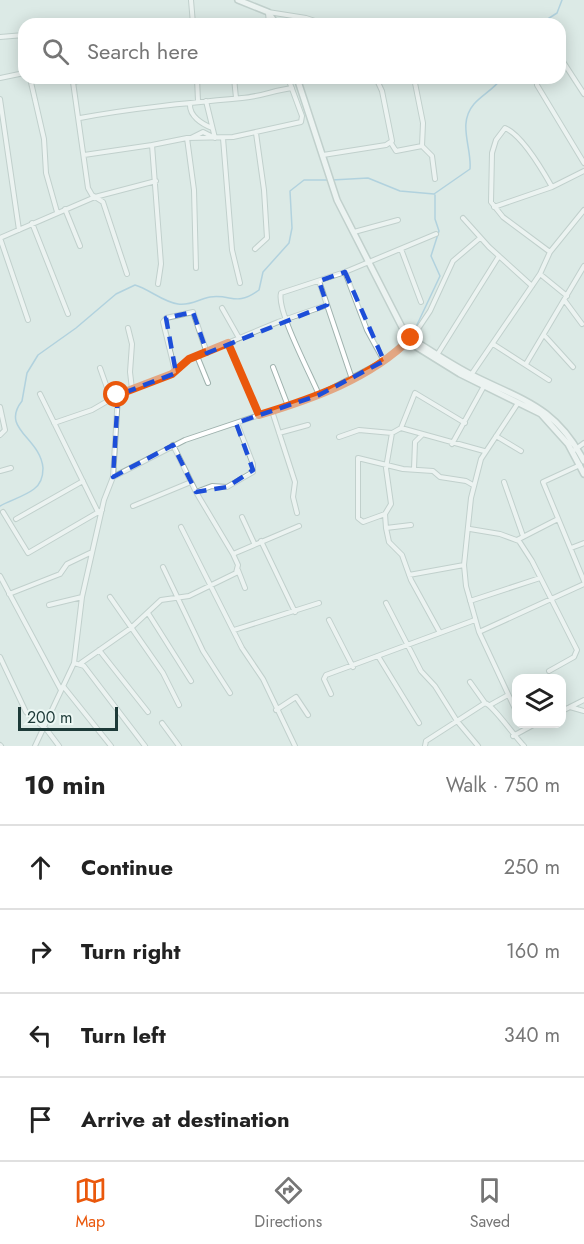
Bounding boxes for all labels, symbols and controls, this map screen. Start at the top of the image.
search box [18,18,566,84]
icon: search [39,35,72,68]
text: Search here [87,35,198,67]
route end [397,324,423,350]
route start [103,381,129,407]
map controls [512,674,566,728]
button: layers [512,674,566,728]
scale bar [18,704,118,732]
text: 200 m [27,706,73,729]
text: 10 min [24,766,106,804]
text: Walk · 750 m [446,771,560,800]
icon: ahead [24,851,57,884]
text: Continue [81,851,173,883]
text: 250 m [504,853,560,882]
icon: right [24,935,57,968]
text: Turn right [81,935,181,967]
text: 160 m [506,937,560,966]
icon: left [24,1019,57,1052]
text: Turn left [81,1019,166,1051]
text: 340 m [504,1021,560,1050]
icon: arrive [24,1103,57,1136]
text: Arrive at destination [81,1103,290,1135]
tab: Map [74,1174,107,1233]
tab: Directions [254,1174,322,1233]
tab: Saved [470,1174,510,1233]

